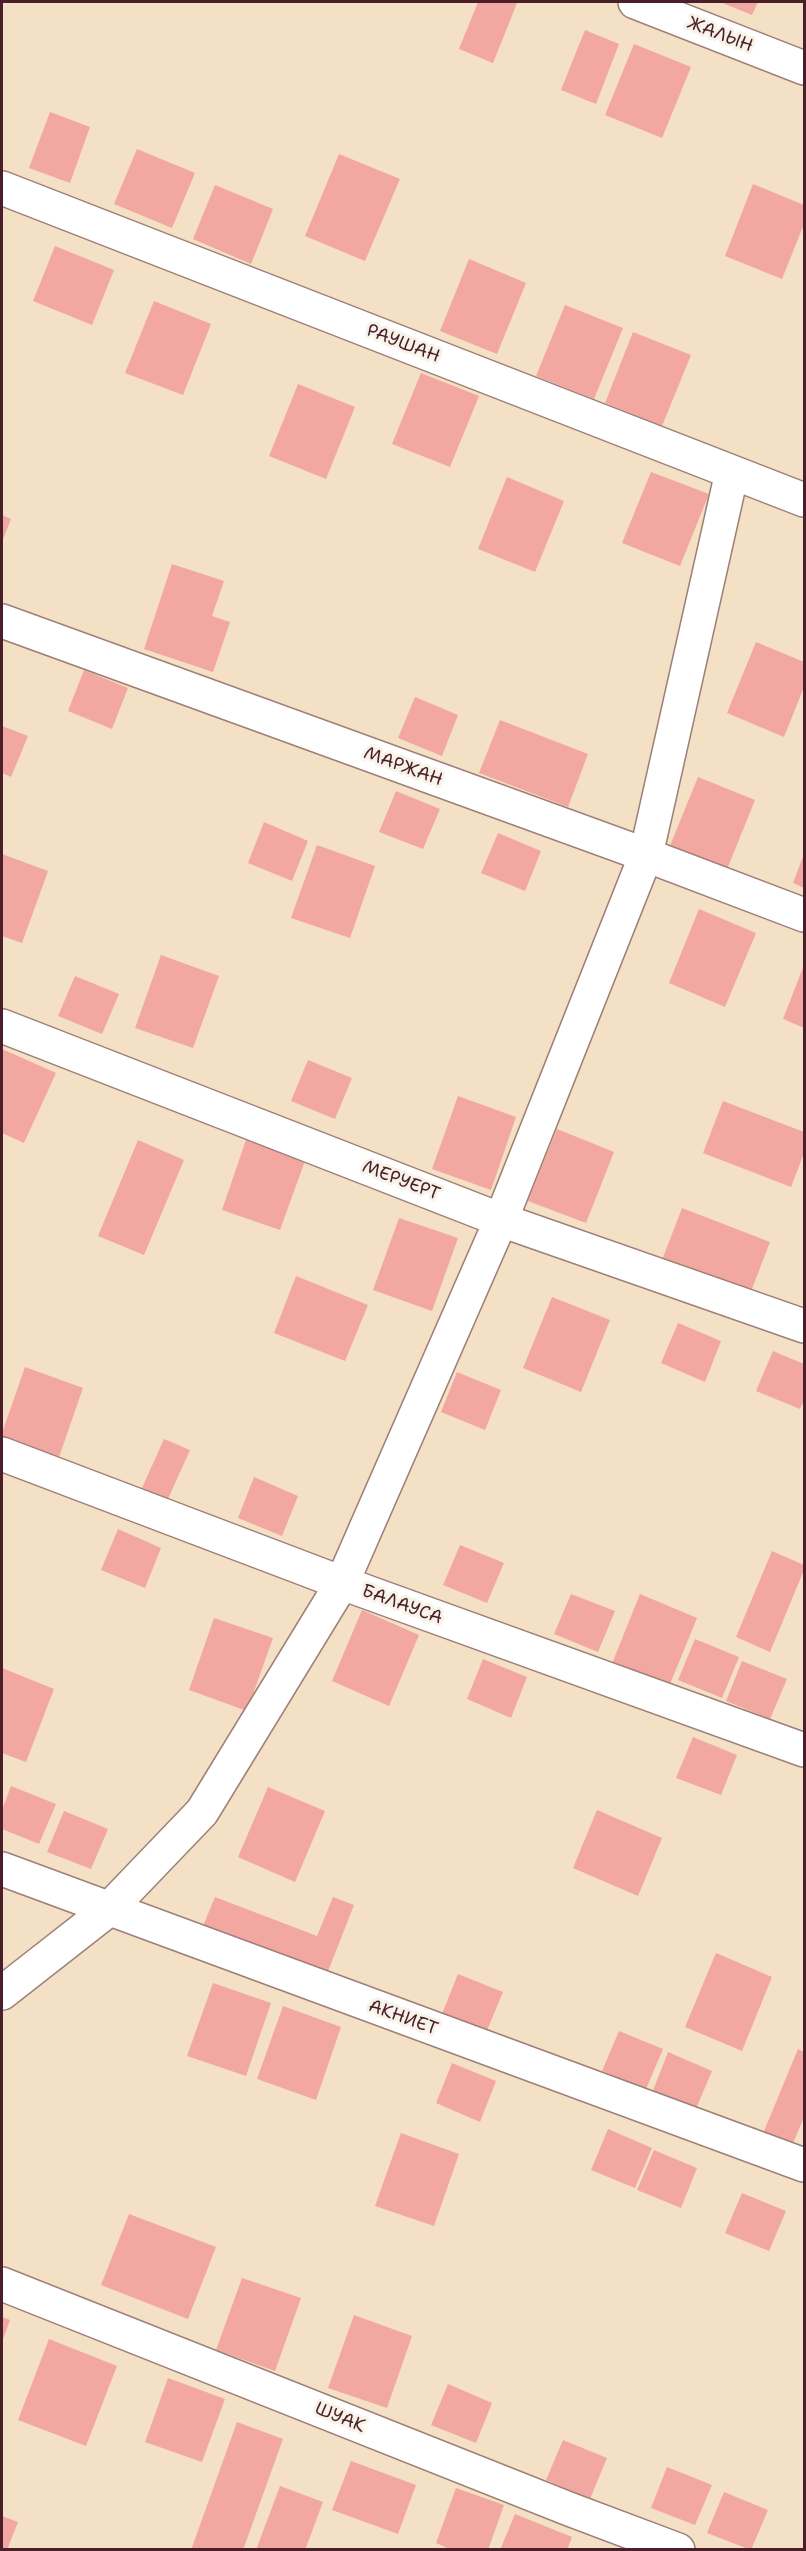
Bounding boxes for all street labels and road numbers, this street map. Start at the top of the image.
street label: ЖАЛЫН [684,13,756,57]
street label: РАУШАН [363,320,443,368]
street label: МАРЖАН [361,743,445,791]
street label: МЕРУЕРТ [359,1156,443,1206]
street label: БАЛАУСА [359,1580,445,1630]
street label: АКНИЕТ [365,1995,441,2041]
street label: ШУАК [312,2398,368,2438]

